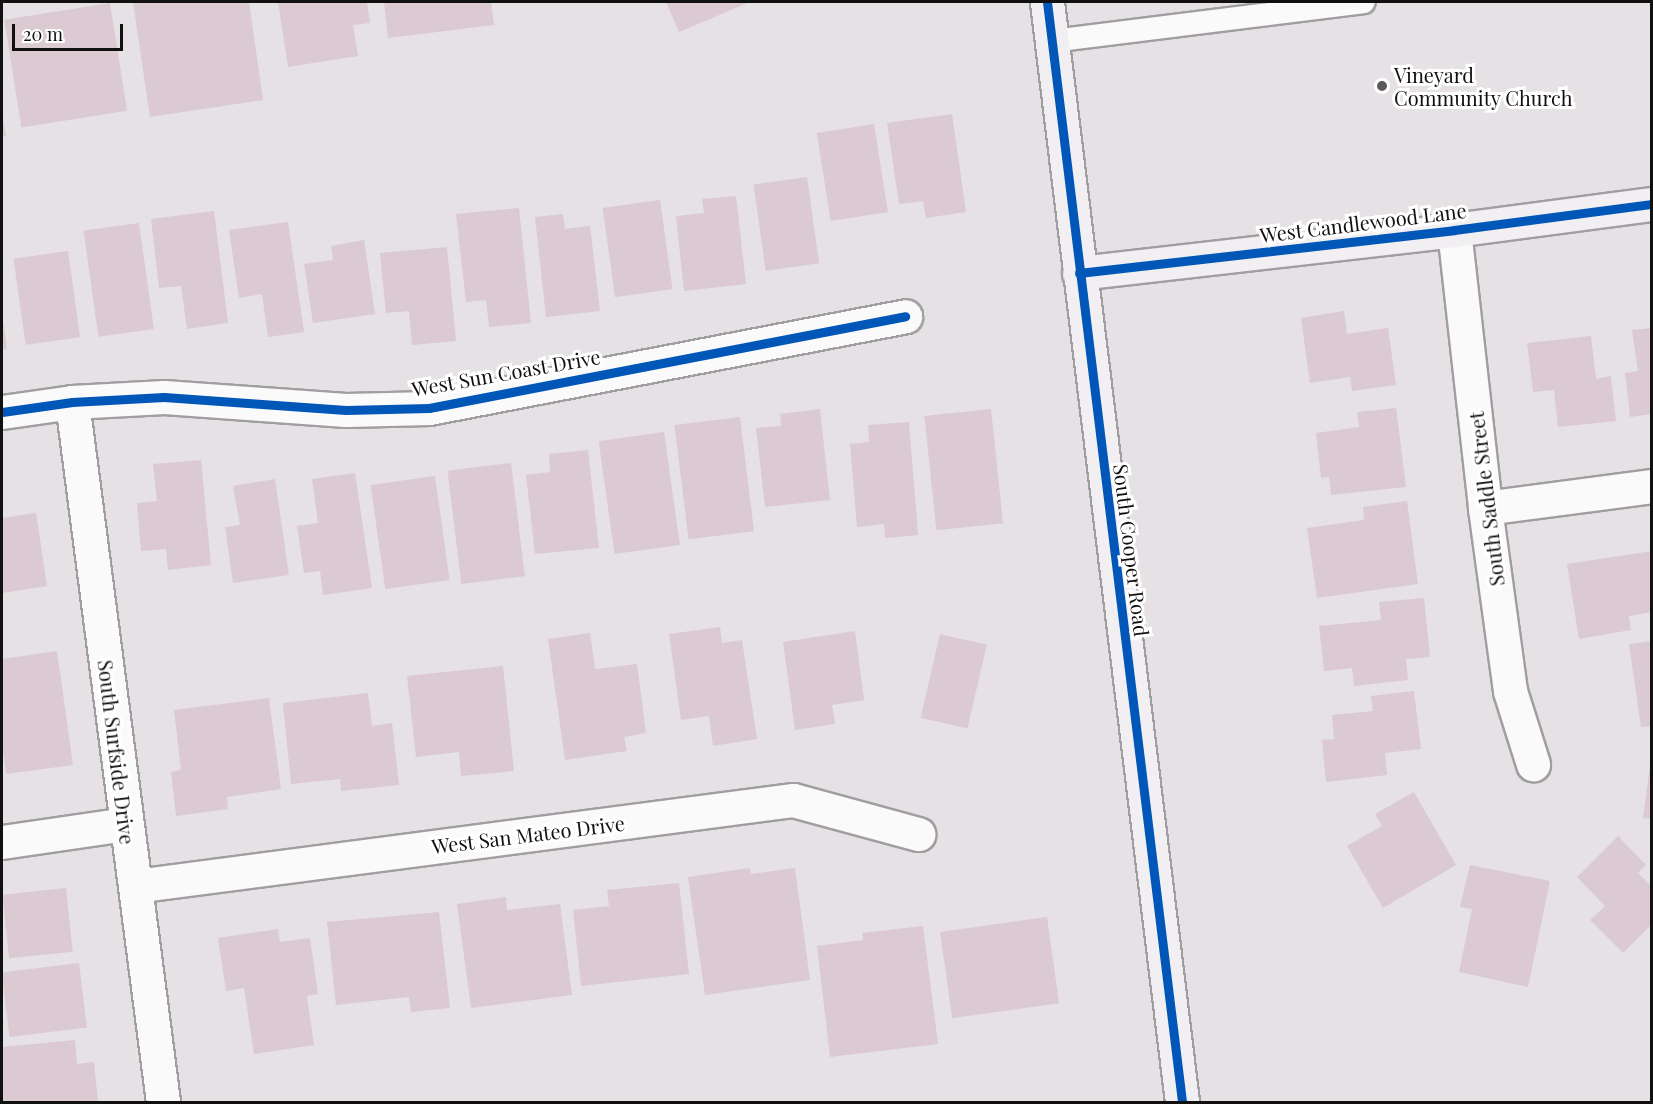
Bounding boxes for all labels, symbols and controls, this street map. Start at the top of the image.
scale bar [15,12,126,50]
text: 20 m [23,22,63,46]
place label: Vineyard Community Church [1394,62,1573,109]
marker: Vineyard Community Church [1375,79,1389,93]
street label: West Candlewood Lane [1258,197,1468,247]
street label: West Sun Coast Drive [409,344,603,400]
street label: South Saddle Street [1463,410,1509,588]
street label: South Cooper Road [1109,462,1155,638]
street label: South Surfside Drive [94,658,140,846]
street label: West San Mateo Drive [430,810,626,858]

